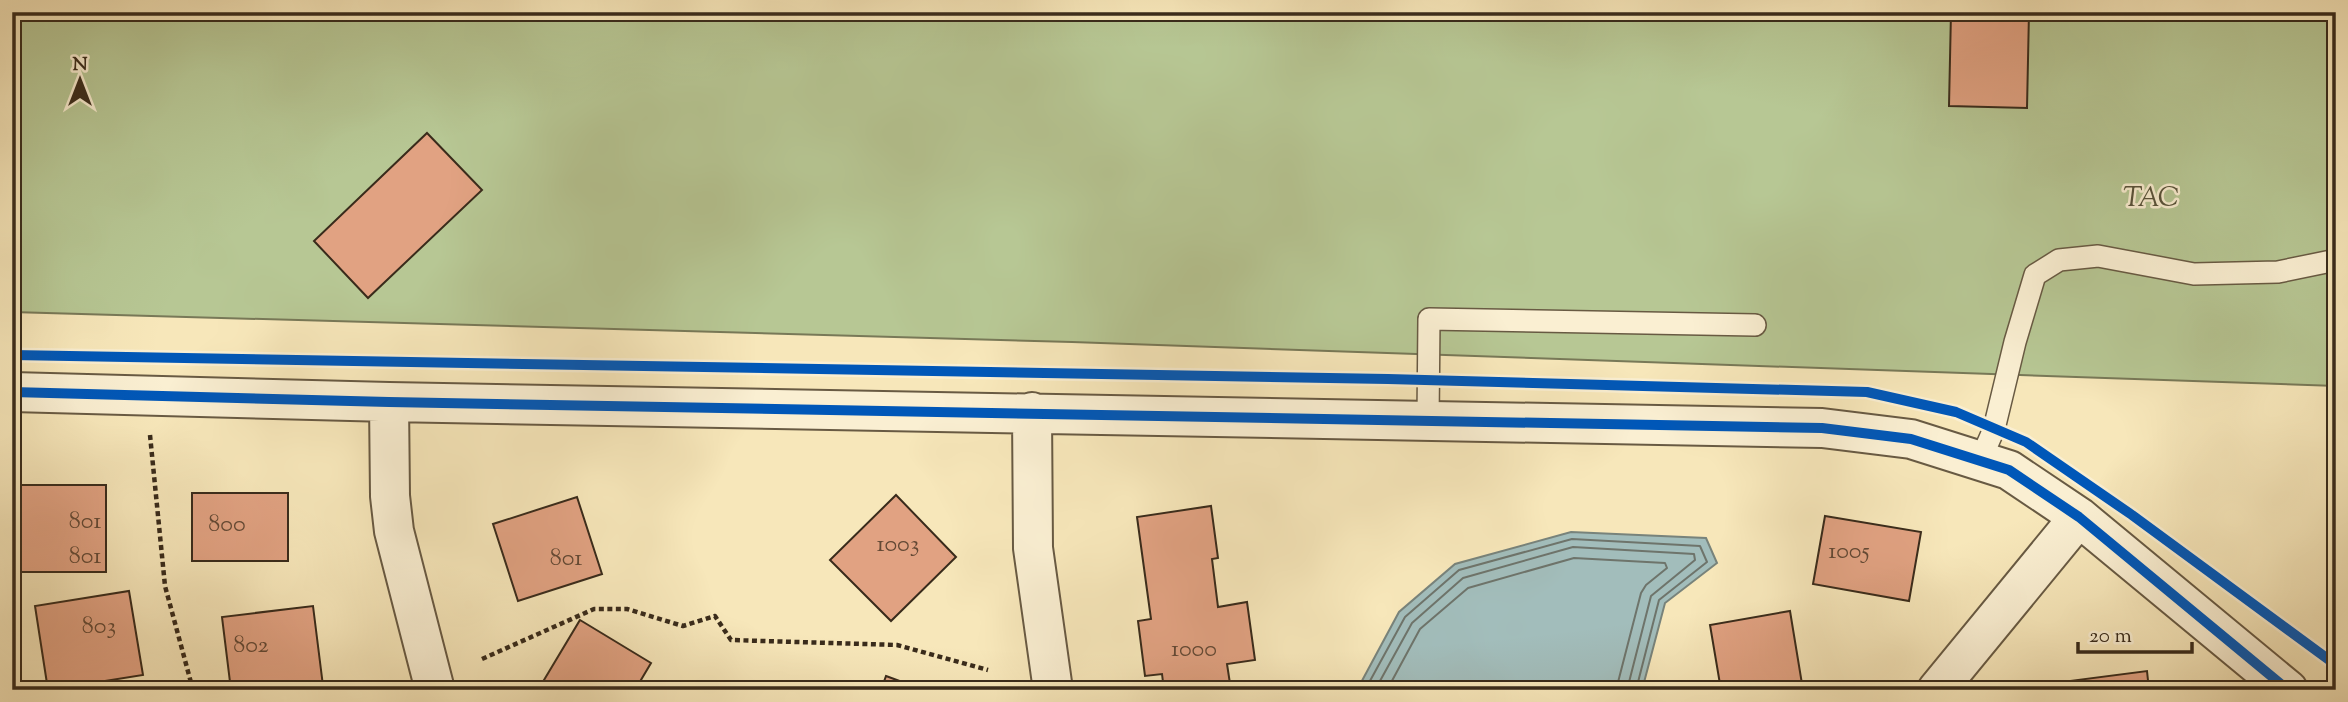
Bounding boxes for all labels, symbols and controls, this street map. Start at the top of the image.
north arrow [46,46,116,116]
text: N [72,52,88,79]
park label: TAC [2123,179,2179,219]
house number: 801 [69,505,101,539]
house number: 800 [208,508,246,542]
house number: 1003 [876,528,920,562]
house number: 1005 [1828,535,1870,569]
house number: 801 [69,540,101,574]
house number: 801 [550,542,582,576]
house number: 803 [82,610,116,644]
scale bar [2078,611,2192,655]
text: 20 m [2089,622,2132,652]
house number: 802 [233,629,269,663]
house number: 1000 [1171,633,1217,667]

